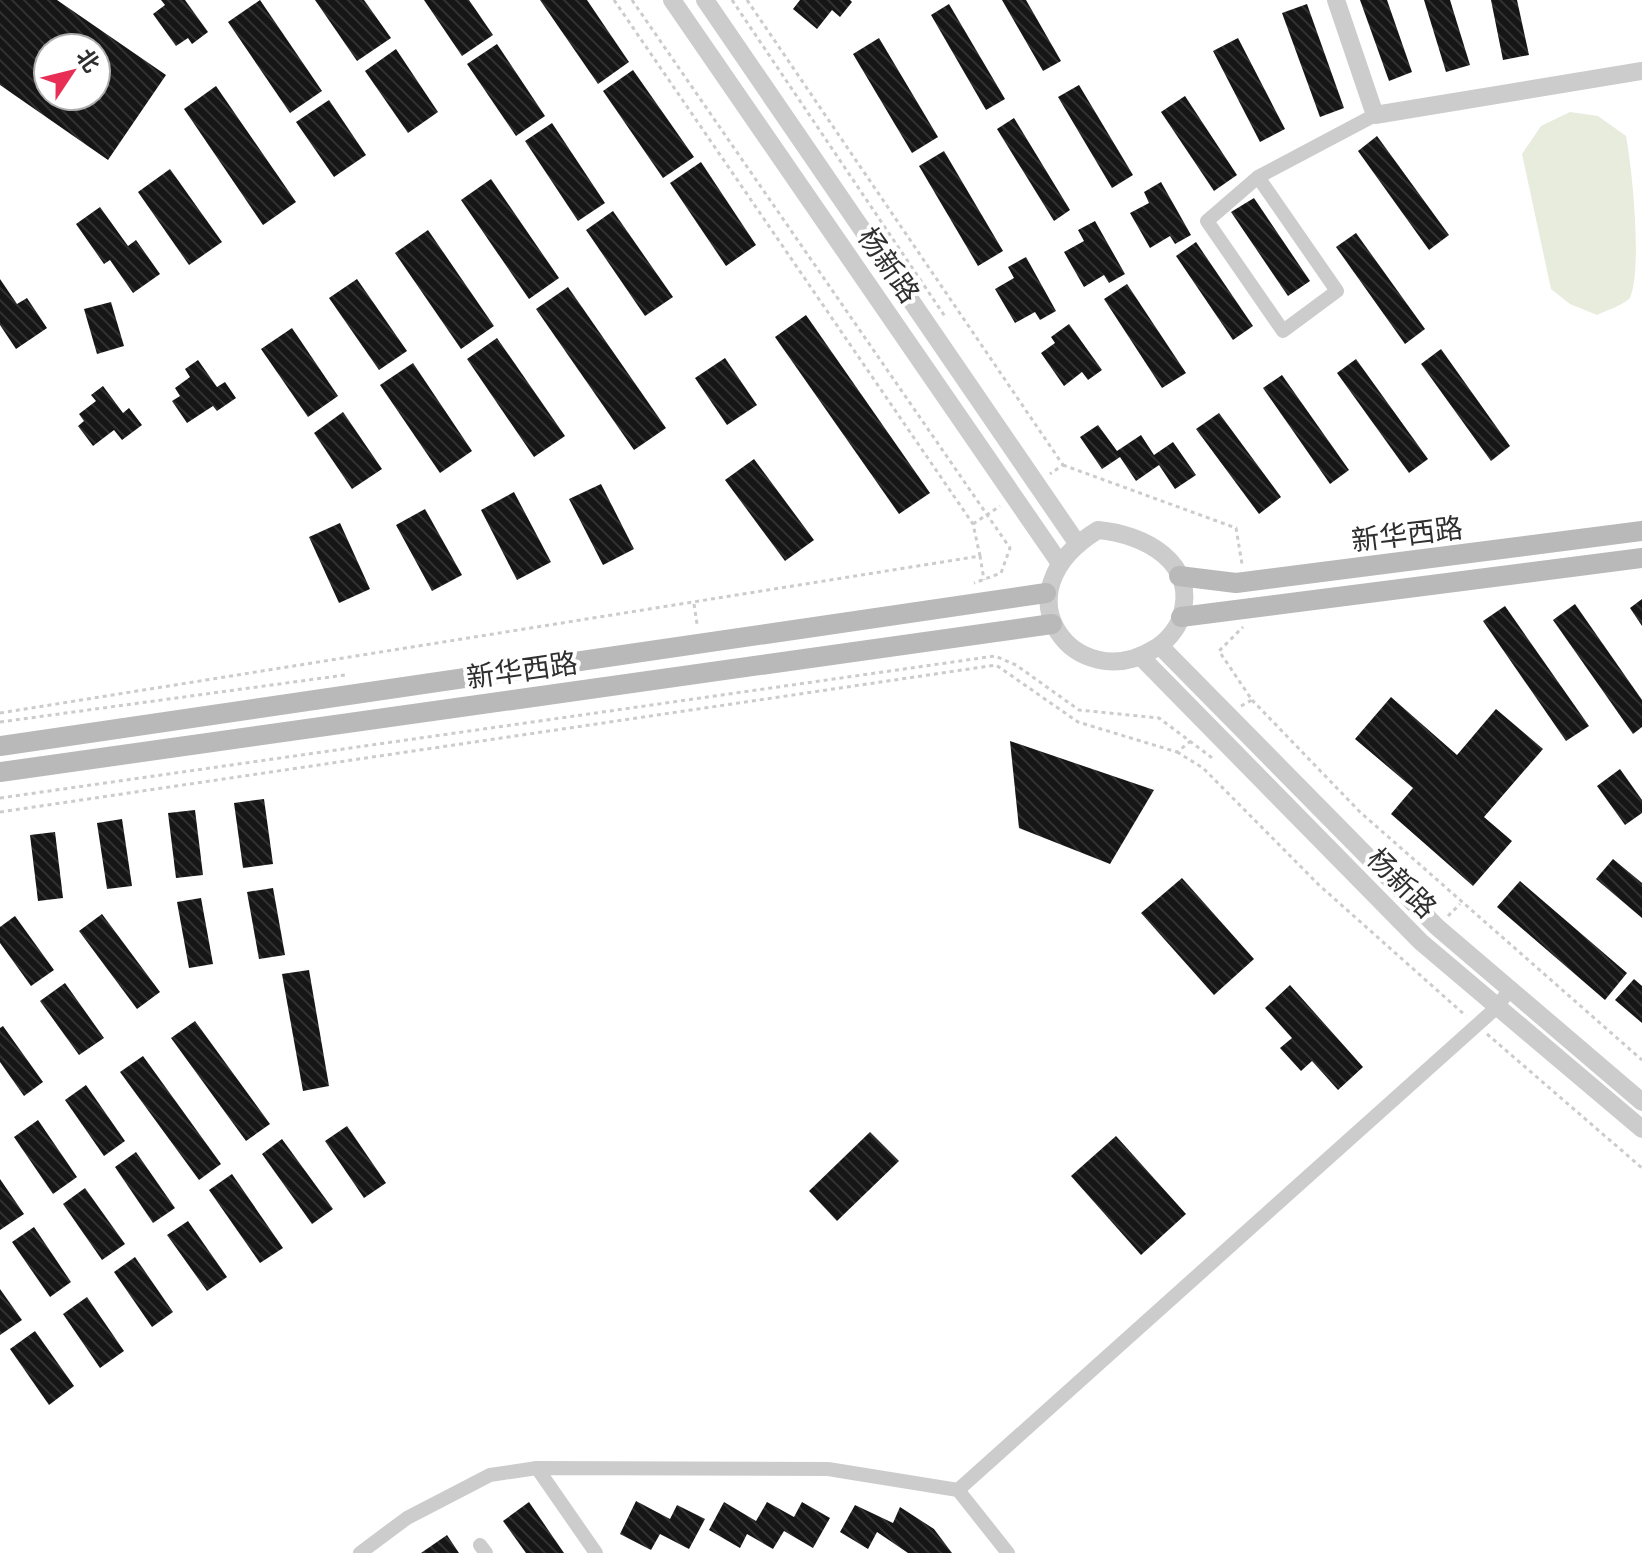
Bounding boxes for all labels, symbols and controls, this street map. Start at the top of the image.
north arrow [32,32,112,112]
text: 北 [70,45,105,78]
street label: 杨新路 [850,222,925,310]
street label: 新华西路 [1350,512,1465,559]
street label: 新华西路 [464,647,580,696]
street label: 杨新路 [1360,843,1442,925]

